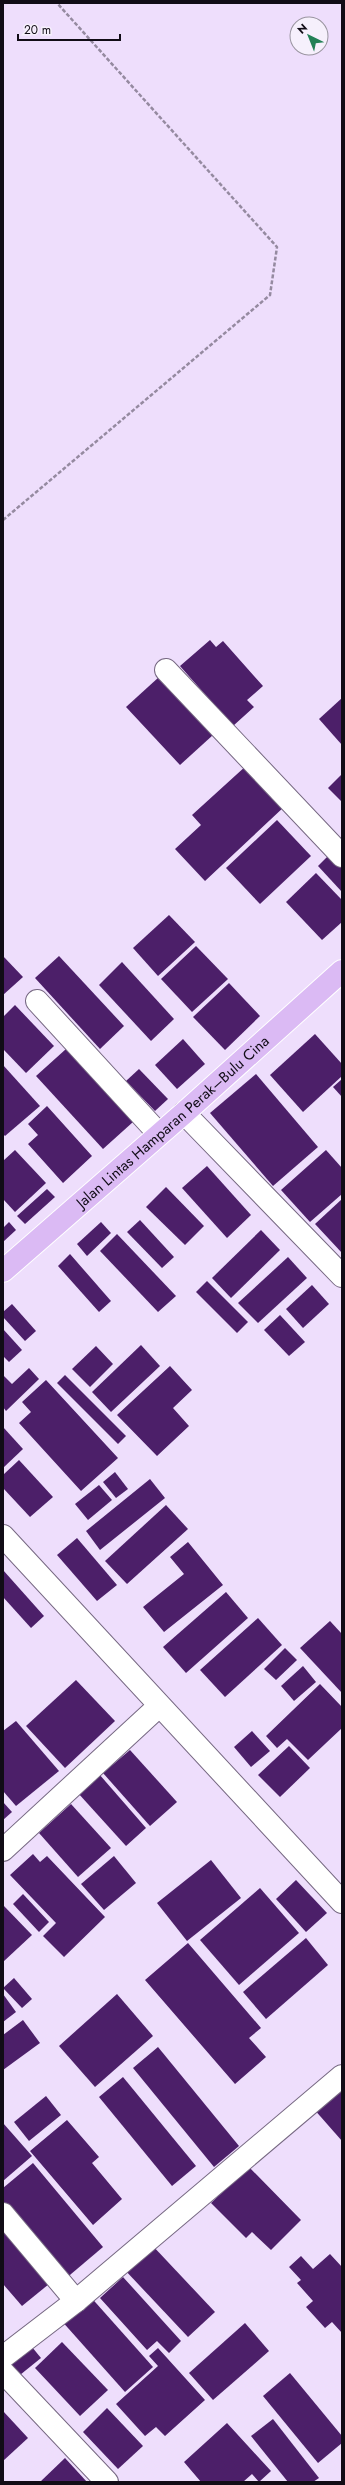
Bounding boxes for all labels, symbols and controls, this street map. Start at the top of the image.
scale bar [18,16,120,42]
north arrow [289,16,329,56]
text: N [294,20,311,38]
text: 20 m [24,21,51,39]
street label: Jalan Lintas Hamparan Perak–Bulu Cina [70,1030,274,1215]

